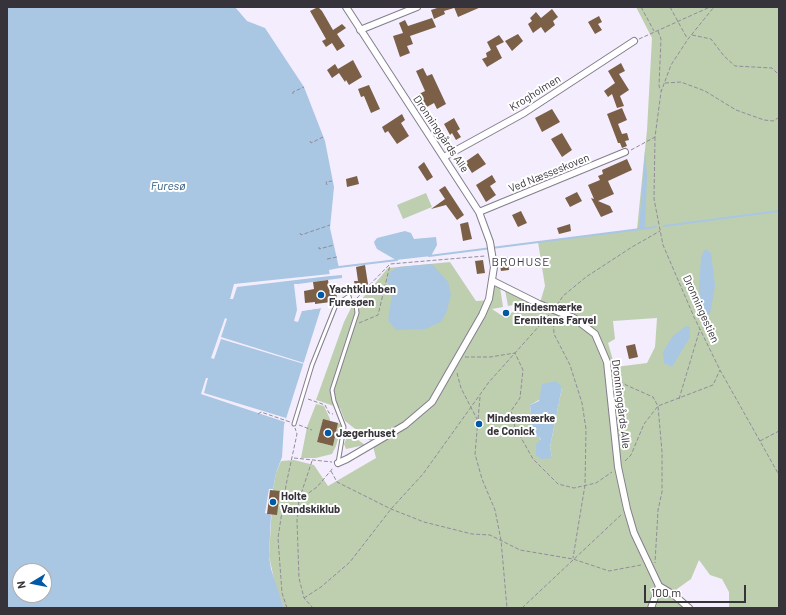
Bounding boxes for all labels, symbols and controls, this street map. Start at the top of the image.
street label: Krogholmen [507,72,563,114]
street label: Dronninggårds Alle [410,93,472,175]
street label: Ved Næsseskoven [507,151,591,195]
water label: Furesø [151,179,185,193]
district label: BROHUSE [491,255,551,269]
street label: Dronningestien [680,273,722,345]
place label: Yachtklubben Furesøen [329,282,396,308]
marker: Yachtklubben Furesøen [316,290,326,300]
place label: Mindesmærke Eremitens Farvel [514,300,596,326]
marker: Mindesmærke Eremitens Farvel [501,308,511,318]
street label: Dronninggårds Alle [609,359,633,449]
place label: Mindesmærke de Conick [487,411,555,437]
marker: Mindesmærke de Conick [474,419,484,429]
place label: Jægerhuset [336,426,396,440]
marker: Jægerhuset [323,428,333,438]
place label: Holte Vandskiklub [281,489,340,515]
marker: Holte Vandskiklub [268,497,278,507]
north arrow [12,563,52,603]
scale bar [646,577,748,603]
text: N [14,580,28,590]
text: 100 m [651,585,681,599]

